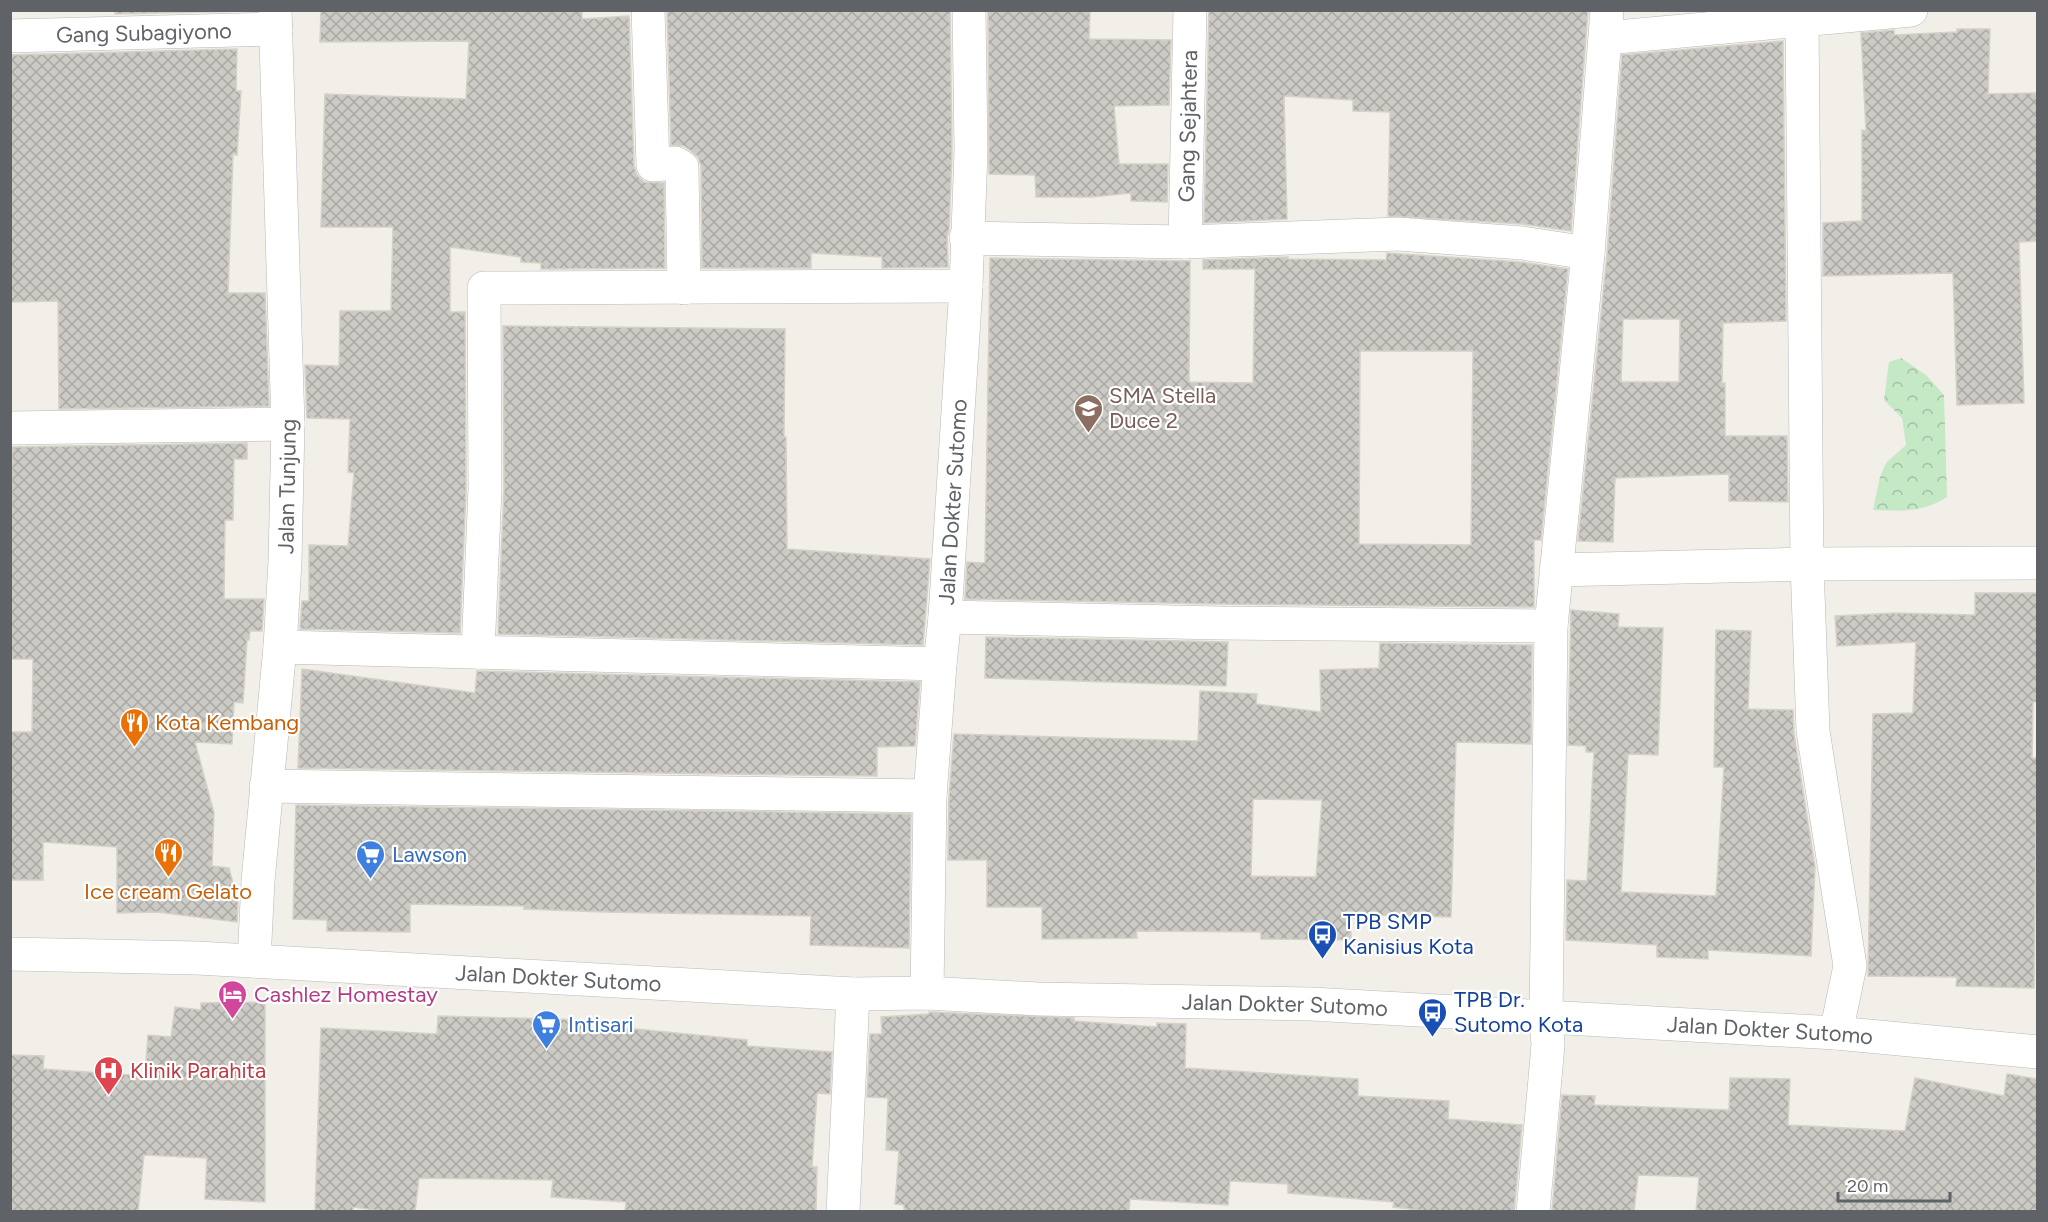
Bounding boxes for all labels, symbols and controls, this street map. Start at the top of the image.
street label: Gang Subagiyono [56,17,232,48]
street label: Gang Sejahtera [1172,49,1203,203]
place label: SMA Stella Duce 2 [1109,382,1216,434]
school or university icon: SMA Stella Duce 2 [1072,392,1104,434]
street label: Jalan Dokter Sutomo [932,398,972,606]
street label: Jalan Tunjung [272,418,302,554]
restaurant icon: Kota Kembang [118,706,150,748]
place label: Kota Kembang [155,709,299,736]
restaurant icon: Ice cream Gelato [152,836,184,878]
supermarket icon: Lawson [355,838,387,880]
place label: Lawson [392,841,467,868]
place label: Ice cream Gelato [84,878,252,905]
place label: TPB SMP Kanisius Kota [1343,908,1474,960]
bus stop icon: TPB SMP Kanisius Kota [1306,918,1338,960]
street label: Jalan Dokter Sutomo [455,959,662,997]
hotel icon: Cashlez Homestay [217,978,249,1020]
place label: Cashlez Homestay [254,981,438,1008]
place label: TPB Dr. Sutomo Kota [1454,986,1583,1038]
street label: Jalan Dokter Sutomo [1181,988,1389,1022]
bus stop icon: TPB Dr. Sutomo Kota [1417,996,1449,1038]
supermarket icon: Intisari [531,1008,563,1050]
street label: Jalan Dokter Sutomo [1666,1010,1874,1050]
place label: Intisari [568,1011,634,1038]
hospital icon: Klinik Parahita [93,1054,125,1096]
place label: Klinik Parahita [130,1057,266,1084]
scale bar [1838,1165,1950,1203]
text: 20 m [1847,1175,1888,1197]

